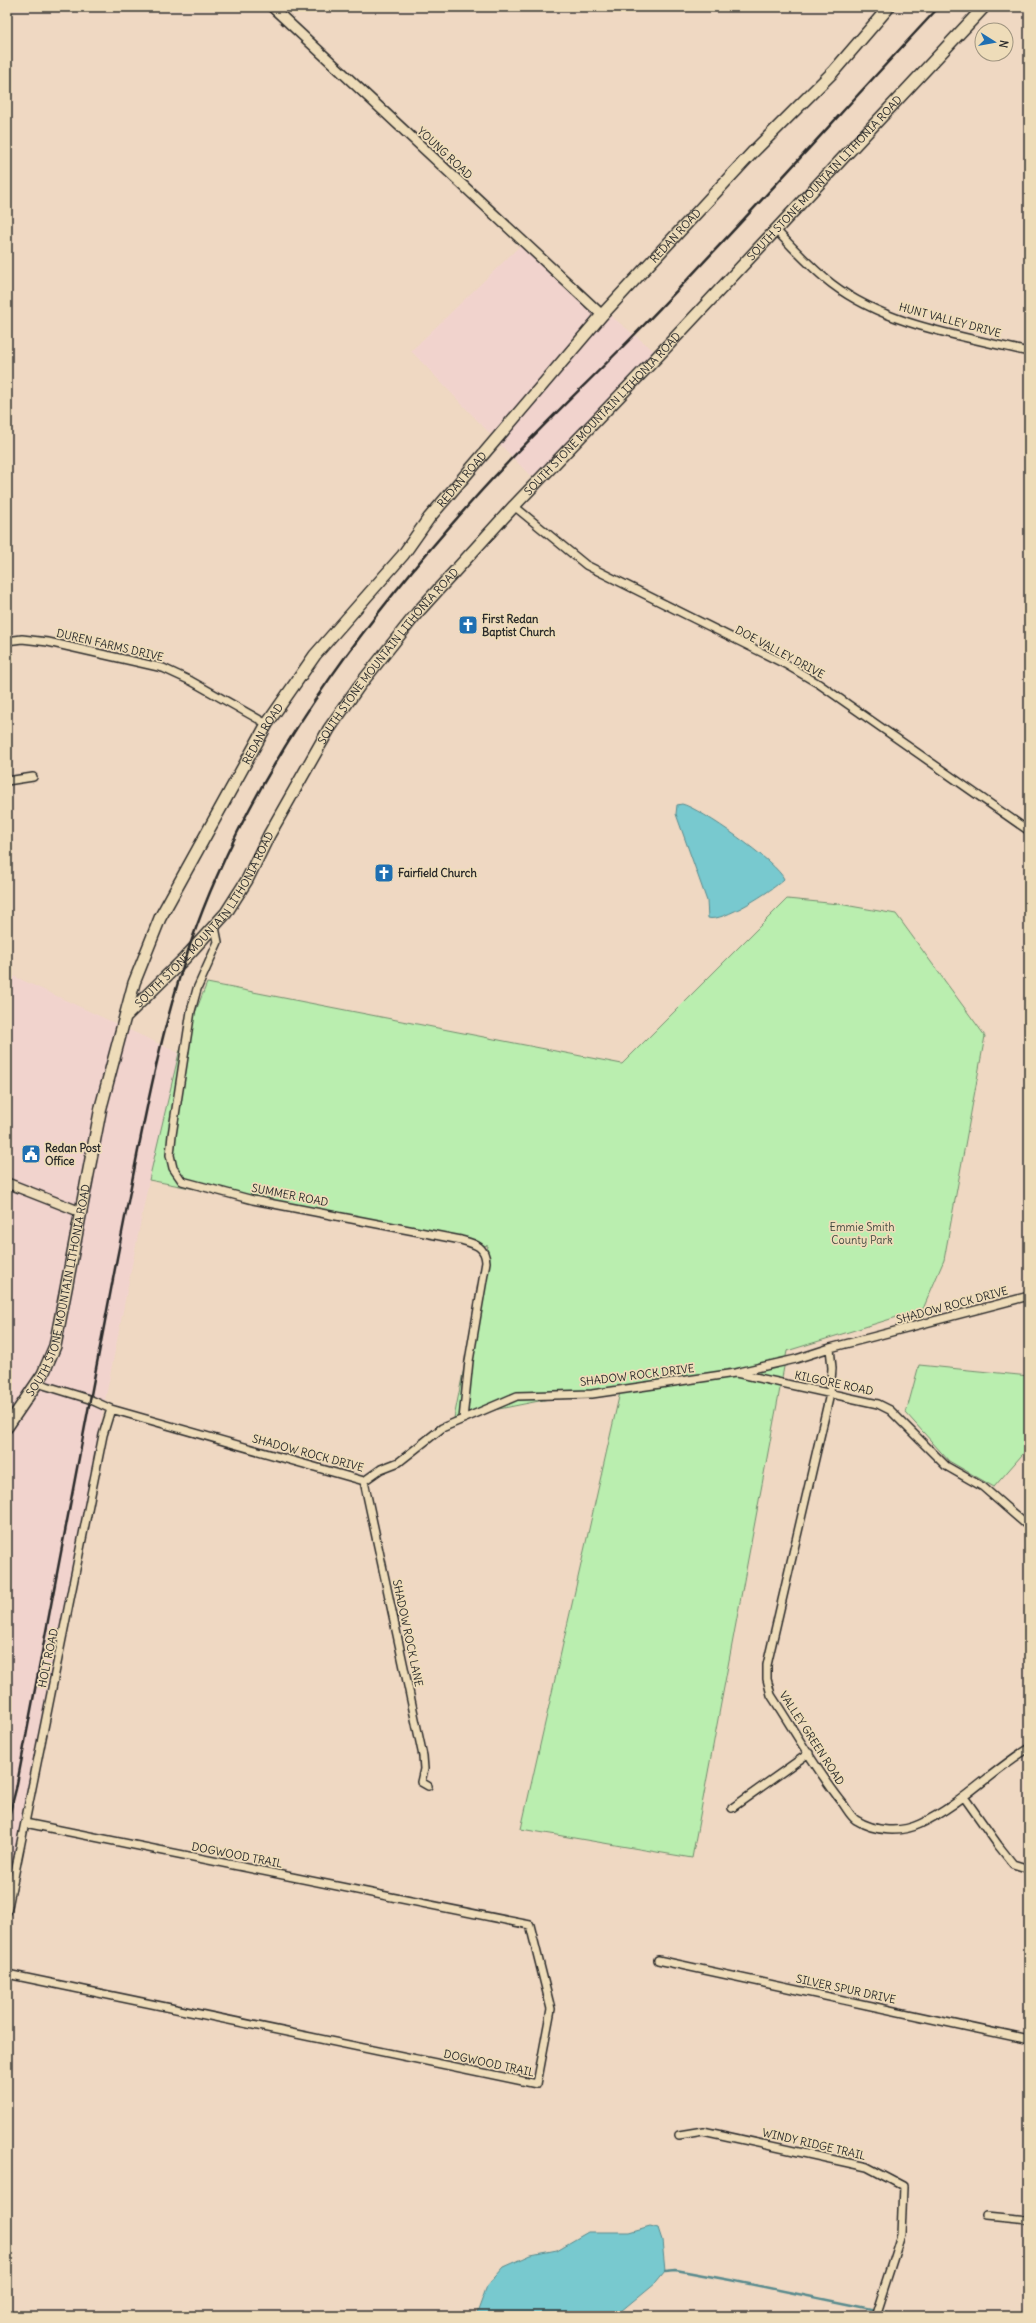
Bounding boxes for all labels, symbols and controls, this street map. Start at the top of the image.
north arrow [974,22,1014,62]
text: N [996,39,1011,49]
street label: SOUTH STONE MOUNTAIN LITHONIA ROAD [744,92,905,263]
street label: YOUNG ROAD [414,124,476,182]
street label: REDAN ROAD [647,206,704,266]
street label: HUNT VALLEY DRIVE [897,300,1003,340]
street label: SOUTH STONE MOUNTAIN LITHONIA ROAD [521,329,684,498]
street label: REDAN ROAD [434,448,490,510]
street label: SOUTH STONE MOUNTAIN LITHONIA ROAD [315,565,462,747]
place label: First Redan Baptist Church [482,612,556,640]
church icon: First Redan Baptist Church [457,614,479,636]
street label: DOE VALLEY DRIVE [733,623,827,681]
street label: DUREN FARMS DRIVE [55,626,165,664]
street label: REDAN ROAD [239,700,286,767]
street label: SOUTH STONE MOUNTAIN LITHONIA ROAD [132,829,277,1010]
church icon: Fairfield Church [373,862,395,884]
place label: Fairfield Church [398,866,477,880]
place label: Redan Post Office [45,1141,101,1168]
public building icon: Redan Post Office [20,1143,42,1165]
street label: SUMMER ROAD [250,1181,330,1209]
street label: SOUTH STONE MOUNTAIN LITHONIA ROAD [23,1183,93,1399]
park label: Emmie Smith County Park [830,1220,895,1247]
street label: SHADOW ROCK DRIVE [895,1283,1009,1327]
street label: SHADOW ROCK DRIVE [579,1361,695,1389]
street label: KILGORE ROAD [793,1368,875,1398]
street label: SHADOW ROCK DRIVE [251,1431,365,1475]
street label: SHADOW ROCK LANE [390,1578,426,1688]
street label: HOLT ROAD [35,1627,61,1689]
street label: VALLEY GREEN ROAD [776,1688,848,1788]
street label: DOGWOOD TRAIL [190,1839,284,1871]
street label: SILVER SPUR DRIVE [795,1972,897,2006]
street label: DOGWOOD TRAIL [442,2047,536,2079]
street label: WINDY RIDGE TRAIL [761,2125,867,2163]

